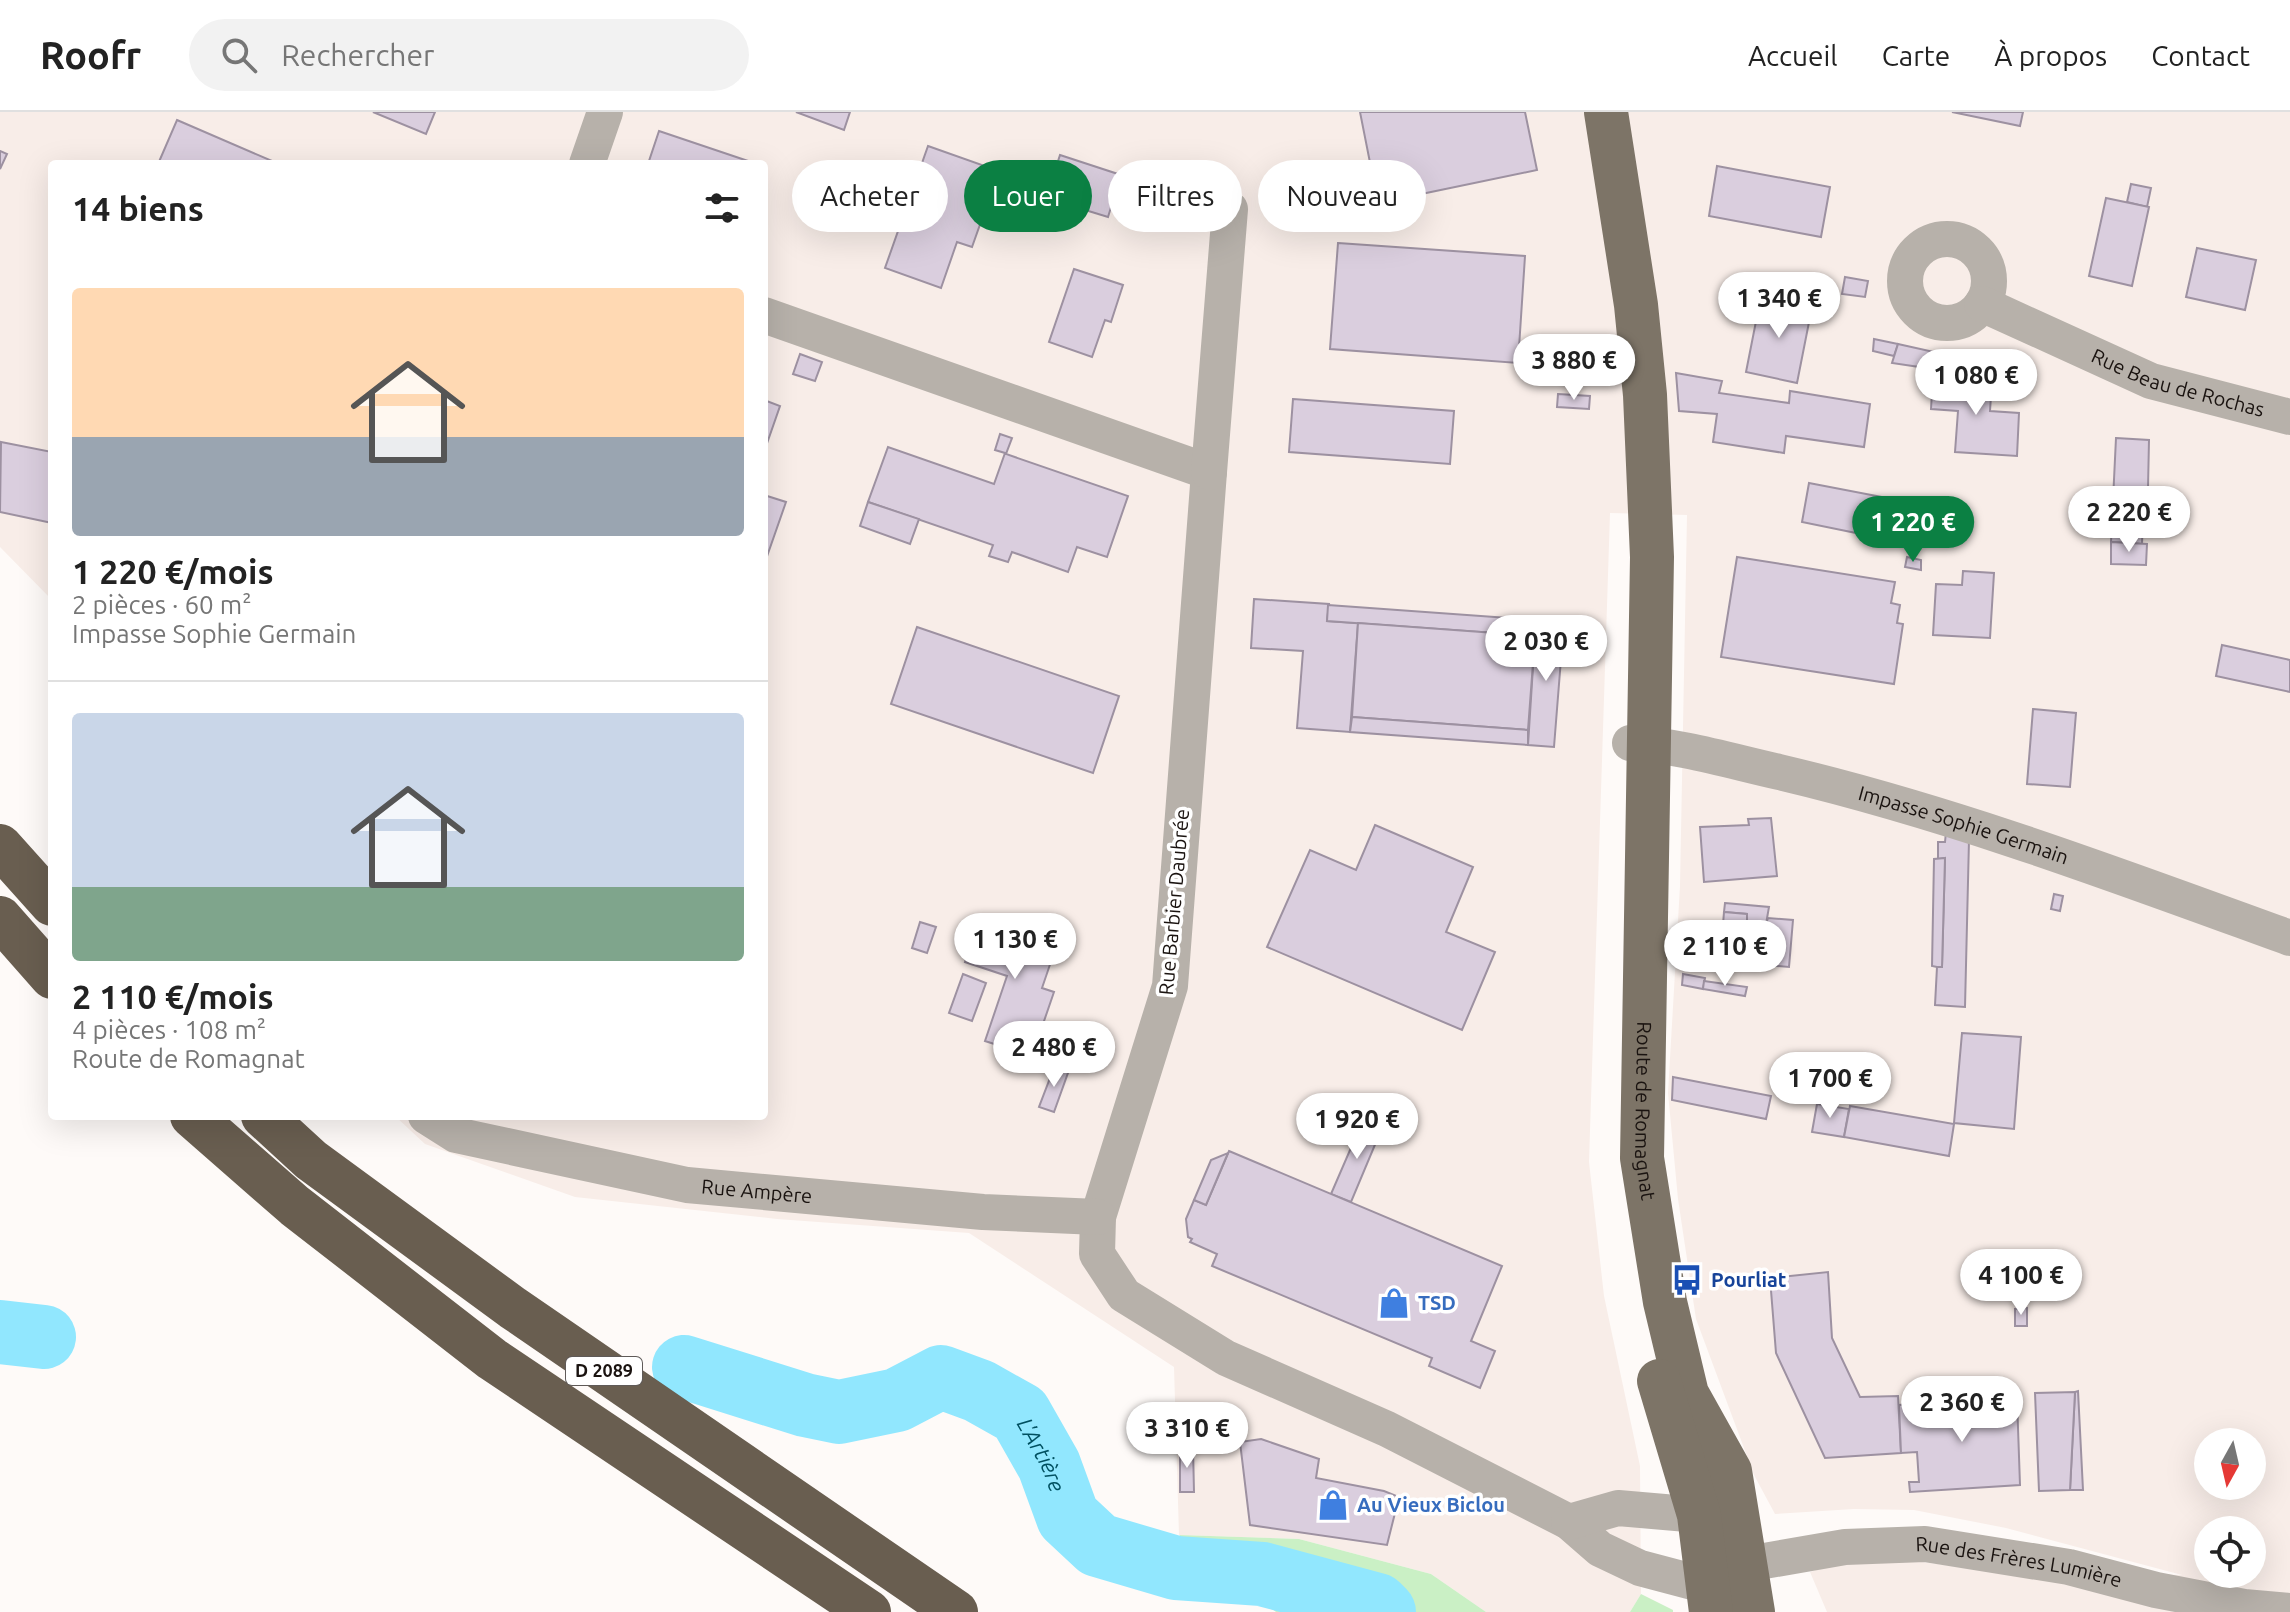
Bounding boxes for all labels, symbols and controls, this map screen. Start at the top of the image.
search box [189,19,749,91]
icon: search [217,33,261,77]
text: Roofr [40,34,141,76]
text: Rechercher [281,38,434,72]
text: Accueil [1748,40,1838,71]
text: Carte [1882,40,1950,71]
text: À propos [1994,40,2107,71]
text: Contact [2151,40,2250,71]
chip: Acheter [792,160,948,232]
chip: Louer [964,160,1092,232]
chip: Filtres [1108,160,1242,232]
chip: Nouveau [1258,160,1426,232]
icon: filters [700,186,744,230]
text: 14 biens [72,189,204,227]
pin: 1 340 € [1705,272,1853,340]
text: 1 340 € [1736,283,1822,312]
pin: 3 880 € [1500,334,1648,402]
icon: home [336,340,480,484]
street label: Rue Beau de Rochas [2088,344,2267,421]
text: 3 880 € [1531,345,1617,374]
pin: 1 080 € [1902,349,2050,417]
text: 1 080 € [1933,360,2019,389]
pin: 2 220 € [2055,486,2203,554]
pin: 1 220 € [1839,496,1987,564]
text: 2 220 € [2086,497,2172,526]
text: 1 220 € [1870,507,1956,536]
text: 1 220 €/mois [72,552,274,590]
text: 2 pièces · 60 m² [72,590,252,619]
pin: 2 030 € [1472,615,1620,683]
text: Impasse Sophie Germain [72,619,356,648]
text: 2 030 € [1503,626,1589,655]
icon: home [336,765,480,909]
street label: Impasse Sophie Germain [1856,781,2072,869]
street label: Rue Barbier Daubrée [1154,808,1193,996]
pin: 1 130 € [941,913,1089,981]
pin: 2 110 € [1651,920,1799,988]
text: 1 130 € [972,924,1058,953]
text: 2 110 € [1682,931,1768,960]
text: 2 110 €/mois [72,977,274,1015]
text: 4 pièces · 108 m² [72,1015,266,1044]
pin: 2 480 € [980,1021,1128,1089]
street label: Route de Romagnat [1631,1021,1661,1202]
text: 2 480 € [1011,1032,1097,1061]
text: Route de Romagnat [72,1044,305,1073]
pin: 1 700 € [1756,1052,1904,1120]
text: 1 700 € [1787,1063,1873,1092]
pin: 1 920 € [1283,1093,1431,1161]
text: 1 920 € [1314,1104,1400,1133]
street label: Rue Ampère [701,1174,813,1207]
pin: 4 100 € [1947,1249,2095,1317]
text: 4 100 € [1978,1260,2064,1289]
bus stop icon: Pourliat [1670,1263,1704,1297]
place label: Pourliat [1711,1268,1787,1291]
shop icon: TSD [1377,1286,1411,1320]
place label: TSD [1418,1291,1456,1314]
road number: D 2089 [566,1357,642,1385]
pin: 2 360 € [1888,1376,2036,1444]
text: 2 360 € [1919,1387,2005,1416]
pin: 3 310 € [1113,1402,1261,1470]
water label: L'Artière [1013,1413,1071,1495]
text: 3 310 € [1144,1413,1230,1442]
north arrow [2194,1428,2266,1500]
map controls [2194,1428,2266,1588]
shop icon: Au Vieux Biclou [1316,1488,1350,1522]
place label: Au Vieux Biclou [1357,1493,1505,1516]
button: locate [2194,1516,2266,1588]
street label: Rue des Frères Lumière [1915,1532,2125,1592]

